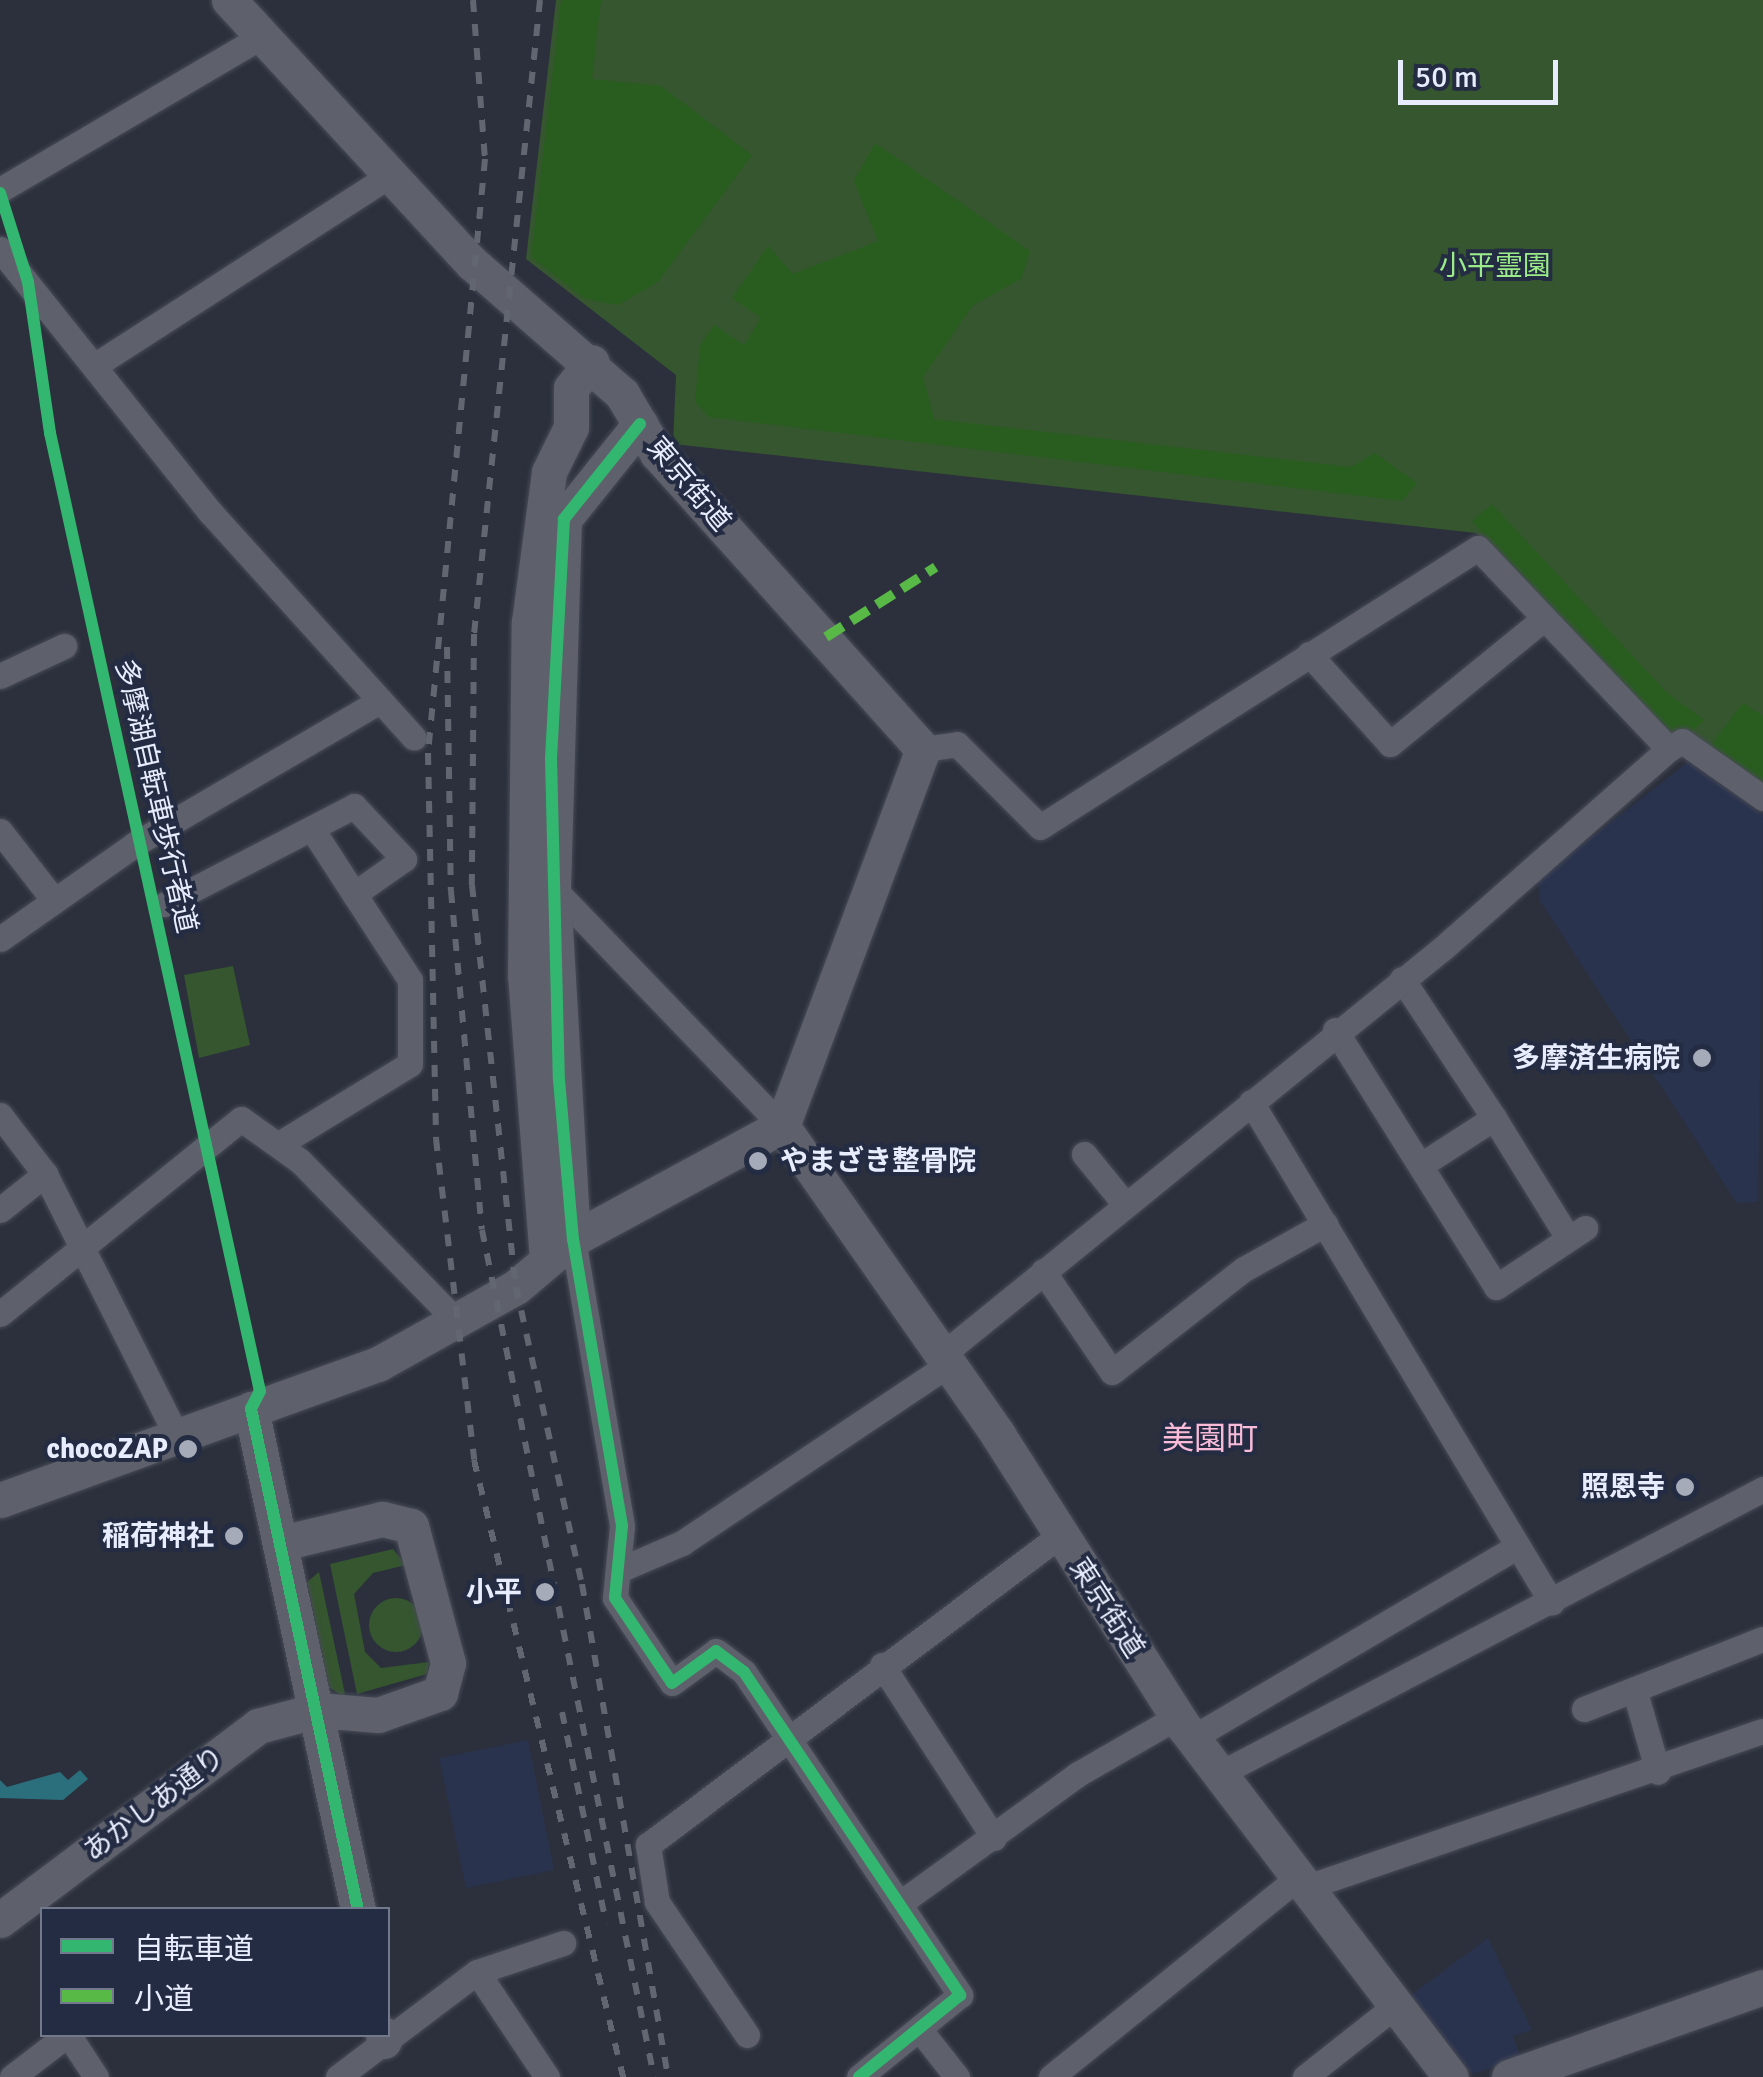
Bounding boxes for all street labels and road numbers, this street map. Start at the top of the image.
street label: 東京街道 [640,430,738,538]
street label: 多摩湖自転車歩行者道 [108,656,204,936]
street label: 東京街道 [1062,1552,1152,1664]
street label: あかしあ通り [77,1740,231,1868]

